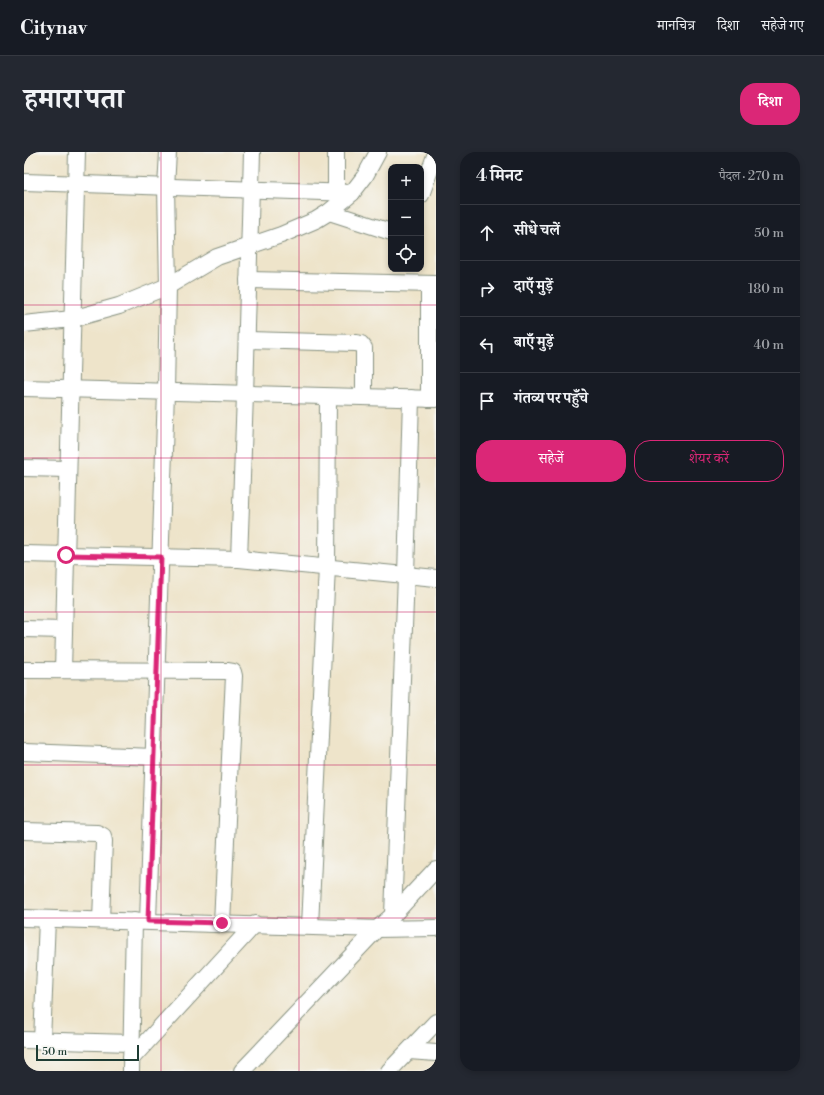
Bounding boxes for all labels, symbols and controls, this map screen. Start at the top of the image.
text: Citynav [20,16,87,40]
text: मानचित्र [657,17,695,35]
text: दिशा [717,17,739,35]
text: सहेजे गए [761,17,804,35]
text: हमारा पता [24,82,124,117]
button: दिशा [740,83,800,125]
map controls [388,164,424,272]
button: + [388,164,424,200]
text: 4 मिनट [476,165,522,187]
text: पैदल · 270 m [719,168,784,184]
button: − [388,200,424,236]
text: सीधे चलें [514,221,560,240]
icon: ahead [476,222,498,244]
text: 50 m [754,225,784,241]
button: locate [388,236,424,272]
text: दाएँ मुड़ें [514,277,553,296]
icon: right [476,278,498,300]
text: 180 m [748,281,784,297]
text: बाएँ मुड़ें [514,333,554,352]
icon: left [476,334,498,356]
text: 40 m [754,337,784,353]
text: गंतव्य पर पहुँचे [514,389,588,408]
icon: arrive [476,390,498,412]
button: सहेजें [476,440,626,482]
button: शेयर करें [634,440,784,482]
route start [57,546,75,564]
route end [213,914,231,932]
scale bar [36,1043,139,1062]
text: 50 m [42,1045,67,1059]

